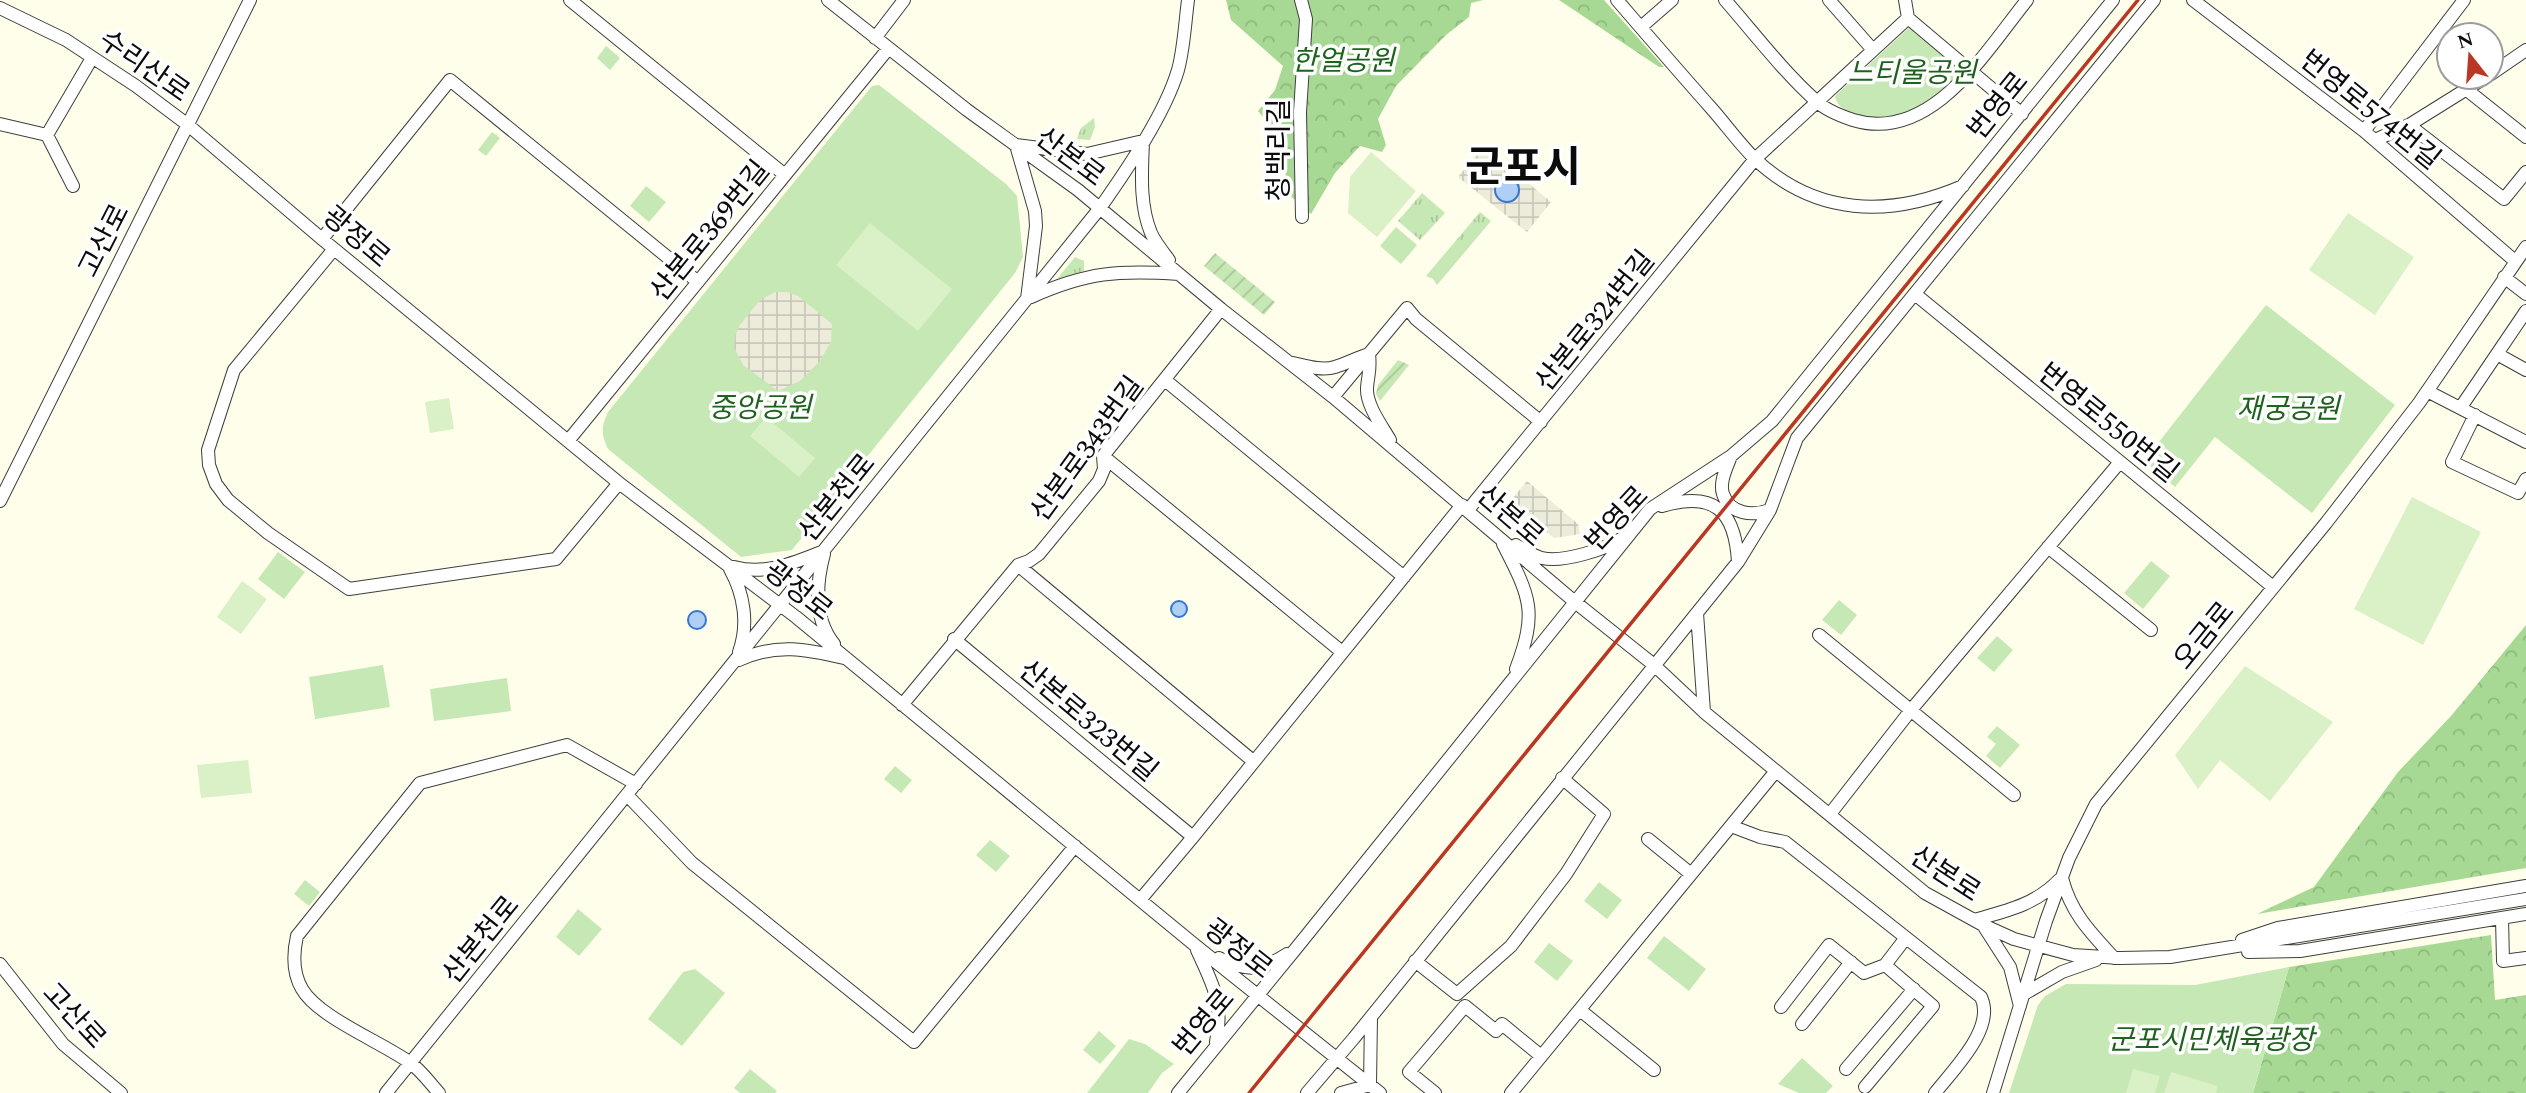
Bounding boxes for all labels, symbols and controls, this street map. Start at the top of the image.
street label: 수리산로 [90,19,199,113]
north arrow [2435,21,2505,91]
text: N [2454,25,2477,57]
park label: 한얼공원 [1291,40,1397,83]
street label: 번영로574번길 [2290,40,2450,181]
park label: 느티울공원 [1848,52,1979,95]
street label: 번영로 [1957,62,2039,150]
street label: 청백리길 [1258,98,1301,202]
street label: 산본로 [1026,117,1114,198]
district label: 군포시 [1465,137,1581,200]
street label: 산본로369번길 [640,151,781,311]
street label: 고산로 [68,196,141,285]
street label: 광정로 [313,196,399,278]
street label: 산본로324번길 [1525,241,1666,401]
street label: 번영로550번길 [2028,353,2188,494]
street label: 산본로343번길 [1020,367,1155,531]
park label: 중앙공원 [708,387,814,430]
park label: 재궁공원 [2236,388,2342,431]
street label: 산본천로 [788,444,886,552]
street label: 산본로 [1467,475,1553,558]
street label: 번영로 [1575,476,1659,562]
street label: 광정로 [754,550,842,632]
street label: 오금로 [2163,592,2245,680]
street label: 산본로323번길 [1009,650,1167,793]
street label: 산본로 [1901,835,1989,913]
street label: 산본천로 [432,886,530,994]
street label: 광정로 [1194,908,1282,990]
street label: 고산로 [32,973,116,1059]
street label: 번영로 [1163,980,1245,1066]
park label: 군포시민체육광장 [2108,1019,2317,1062]

